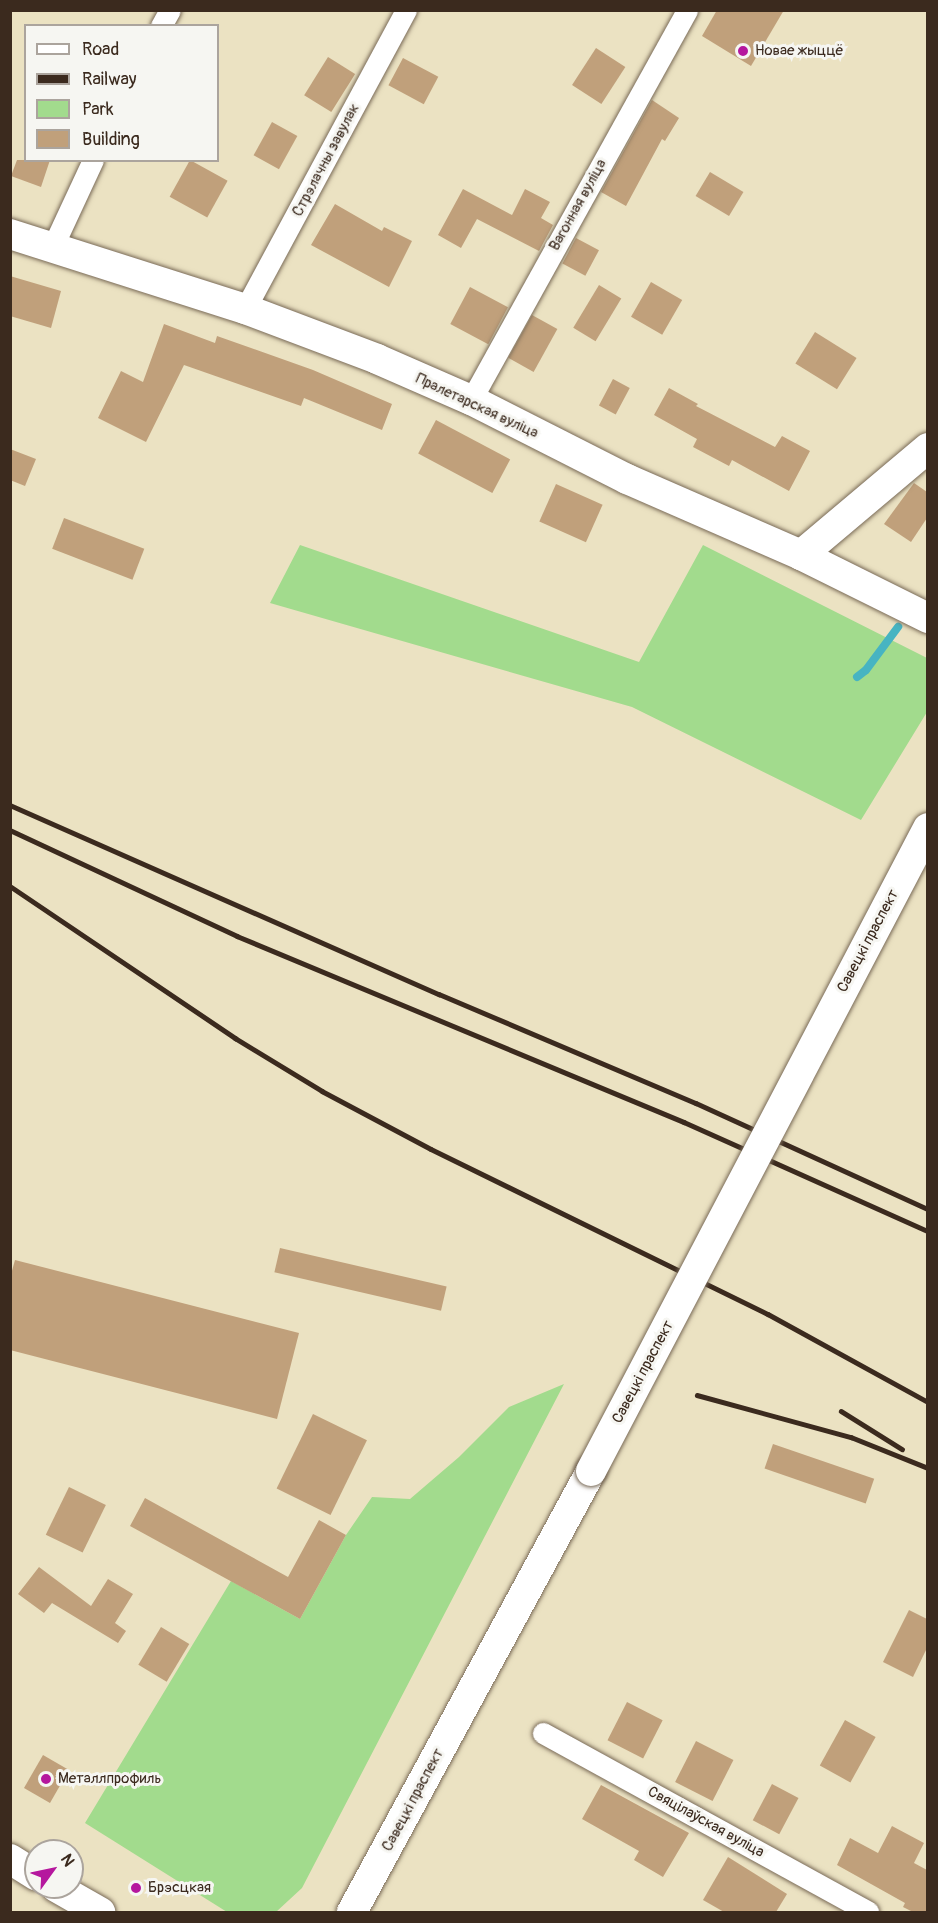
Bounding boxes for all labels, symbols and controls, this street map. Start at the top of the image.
legend [24,24,219,162]
text: Road [82,38,119,61]
place label: Новае жыццё [755,42,844,60]
marker: Новае жыццё [736,44,750,58]
text: Railway [82,68,137,91]
text: Park [82,98,114,121]
street label: Стрэлачны завулак [289,100,363,220]
text: Building [82,128,140,151]
street label: Вагонная вуліца [545,156,611,254]
street label: Пралетарская вуліца [413,370,541,442]
street label: Савецкі праспект [833,887,903,995]
street label: Савецкі праспект [608,1318,678,1426]
street label: Савецкі праспект [378,1746,448,1854]
place label: Металлпрофиль [58,1770,161,1788]
marker: Металлпрофиль [39,1772,53,1786]
street label: Свяцілаўская вуліца [645,1783,767,1861]
north arrow [24,1839,84,1899]
text: N [56,1850,79,1870]
place label: Брэсцкая [148,1879,211,1897]
marker: Брэсцкая [129,1881,143,1895]

